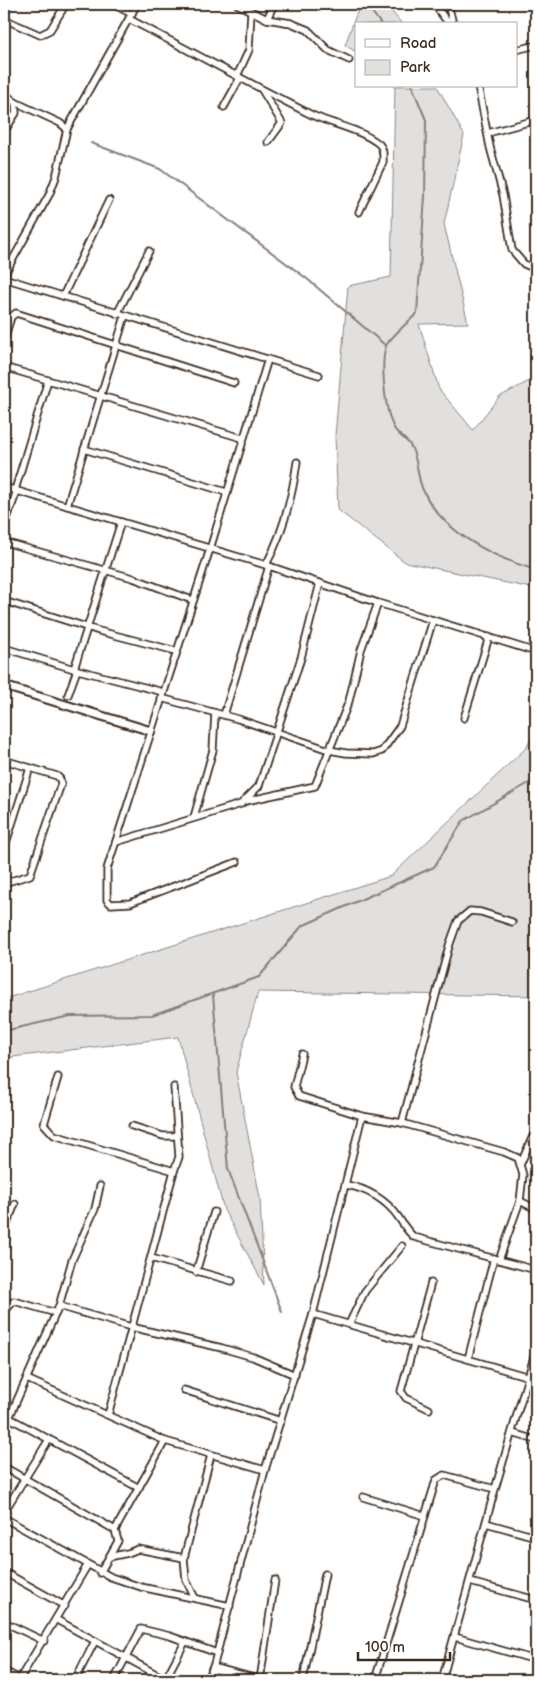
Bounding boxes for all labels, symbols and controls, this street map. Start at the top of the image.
legend [355,22,518,88]
text: Road [400,34,436,53]
text: Park [400,58,431,77]
scale bar [358,1629,450,1661]
text: 100 m [365,1638,405,1657]

